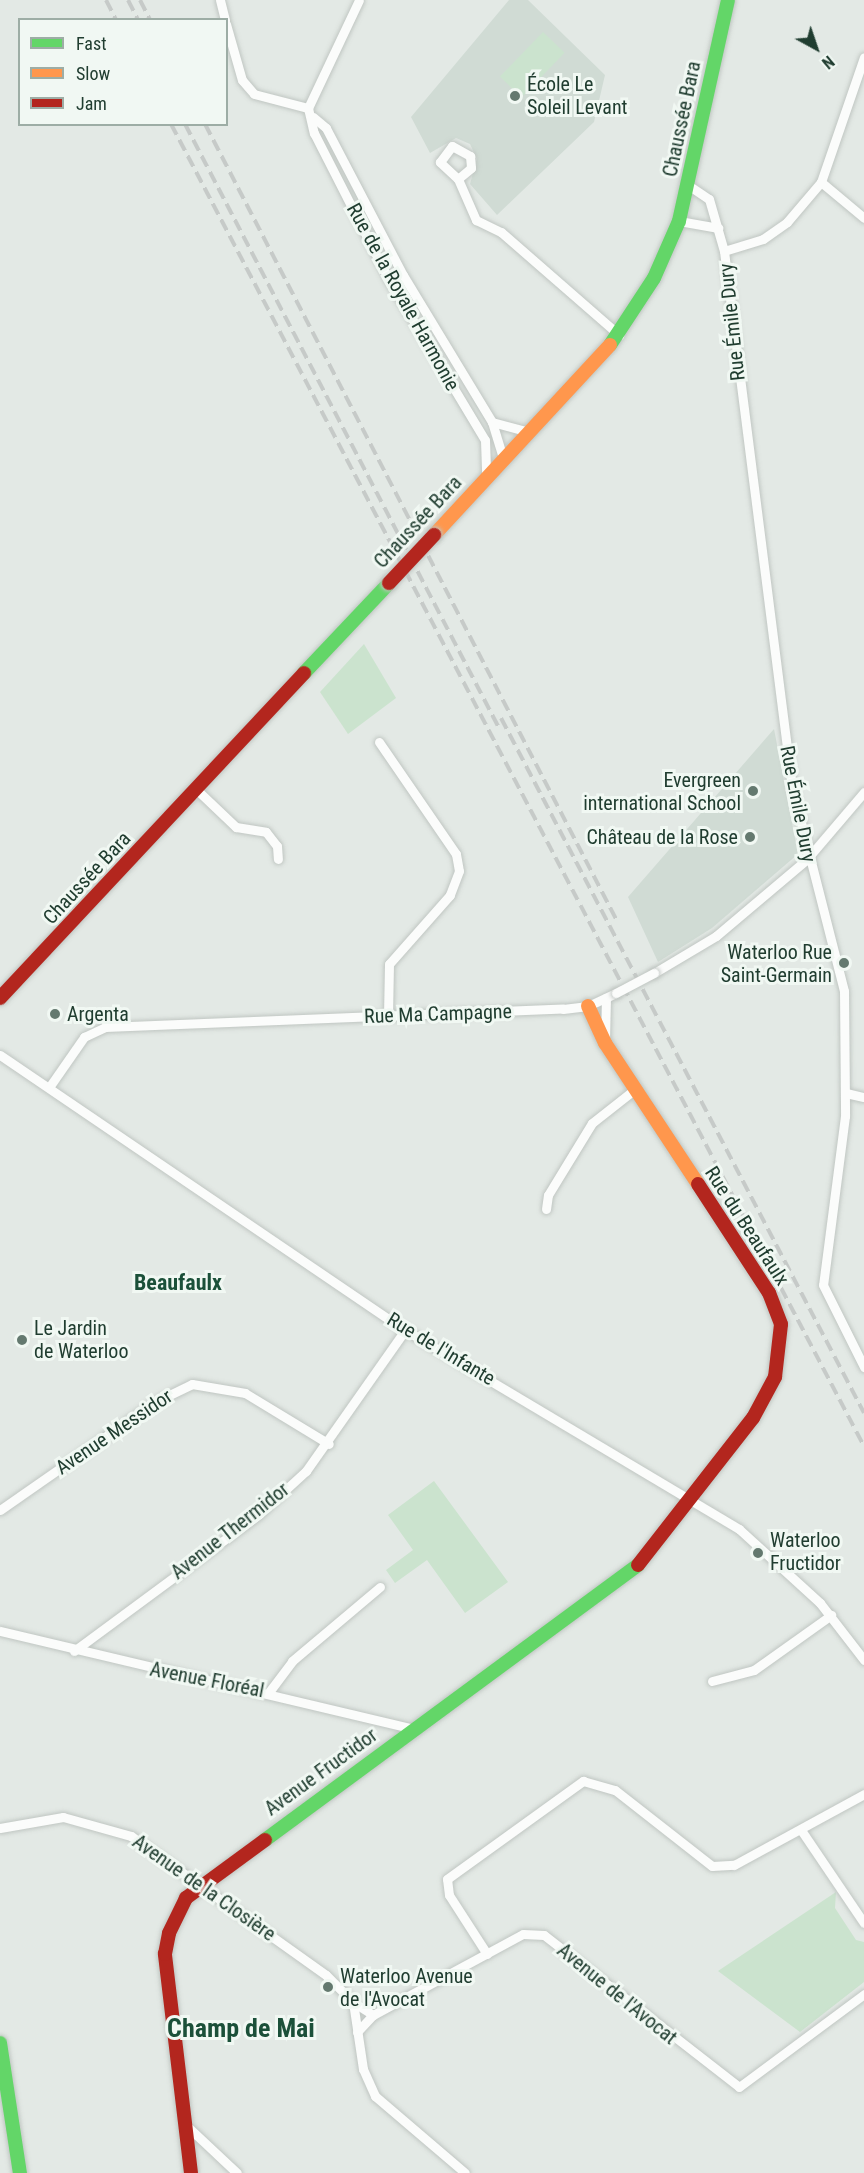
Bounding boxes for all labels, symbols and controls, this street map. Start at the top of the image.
legend [18,18,228,126]
north arrow [786,18,846,78]
text: Fast [76,33,107,54]
text: N [818,52,838,73]
street label: Chaussée Bara [658,59,706,179]
text: Slow [76,63,110,84]
place label: École Le Soleil Levant [527,72,627,119]
marker: École Le Soleil Levant [508,89,522,103]
text: Jam [76,93,107,114]
street label: Rue de la Royale Harmonie [341,199,465,395]
street label: Rue Émile Dury [714,262,750,382]
street label: Chaussée Bara [369,471,467,573]
street label: Rue Émile Dury [775,744,821,864]
place label: Evergreen international School [583,768,741,815]
marker: Evergreen international School [746,784,760,798]
place label: Château de la Rose [586,825,738,849]
street label: Chaussée Bara [38,827,136,929]
marker: Château de la Rose [743,830,757,844]
place label: Waterloo Rue Saint-Germain [721,940,832,987]
marker: Waterloo Rue Saint-Germain [837,956,851,970]
street label: Rue Ma Campagne [364,999,512,1029]
place label: Argenta [67,1002,129,1026]
marker: Argenta [48,1007,62,1021]
street label: Rue du Beaufaulx [700,1162,794,1290]
district label: Beaufaulx [134,1270,222,1296]
street label: Rue de l'Infante [383,1307,499,1391]
place label: Le Jardin de Waterloo [34,1316,128,1363]
marker: Le Jardin de Waterloo [15,1333,29,1347]
street label: Avenue Messidor [51,1384,177,1480]
street label: Avenue Thermidor [166,1477,294,1585]
place label: Waterloo Fructidor [770,1529,841,1576]
marker: Waterloo Fructidor [751,1546,765,1560]
street label: Avenue Floréal [148,1657,266,1703]
street label: Avenue Fructidor [260,1723,382,1821]
street label: Avenue de la Closière [128,1830,280,1946]
street label: Avenue de l'Avocat [552,1938,682,2050]
place label: Waterloo Avenue de l'Avocat [340,1964,473,2011]
marker: Waterloo Avenue de l'Avocat [321,1980,335,1994]
district label: Champ de Mai [167,2013,315,2045]

